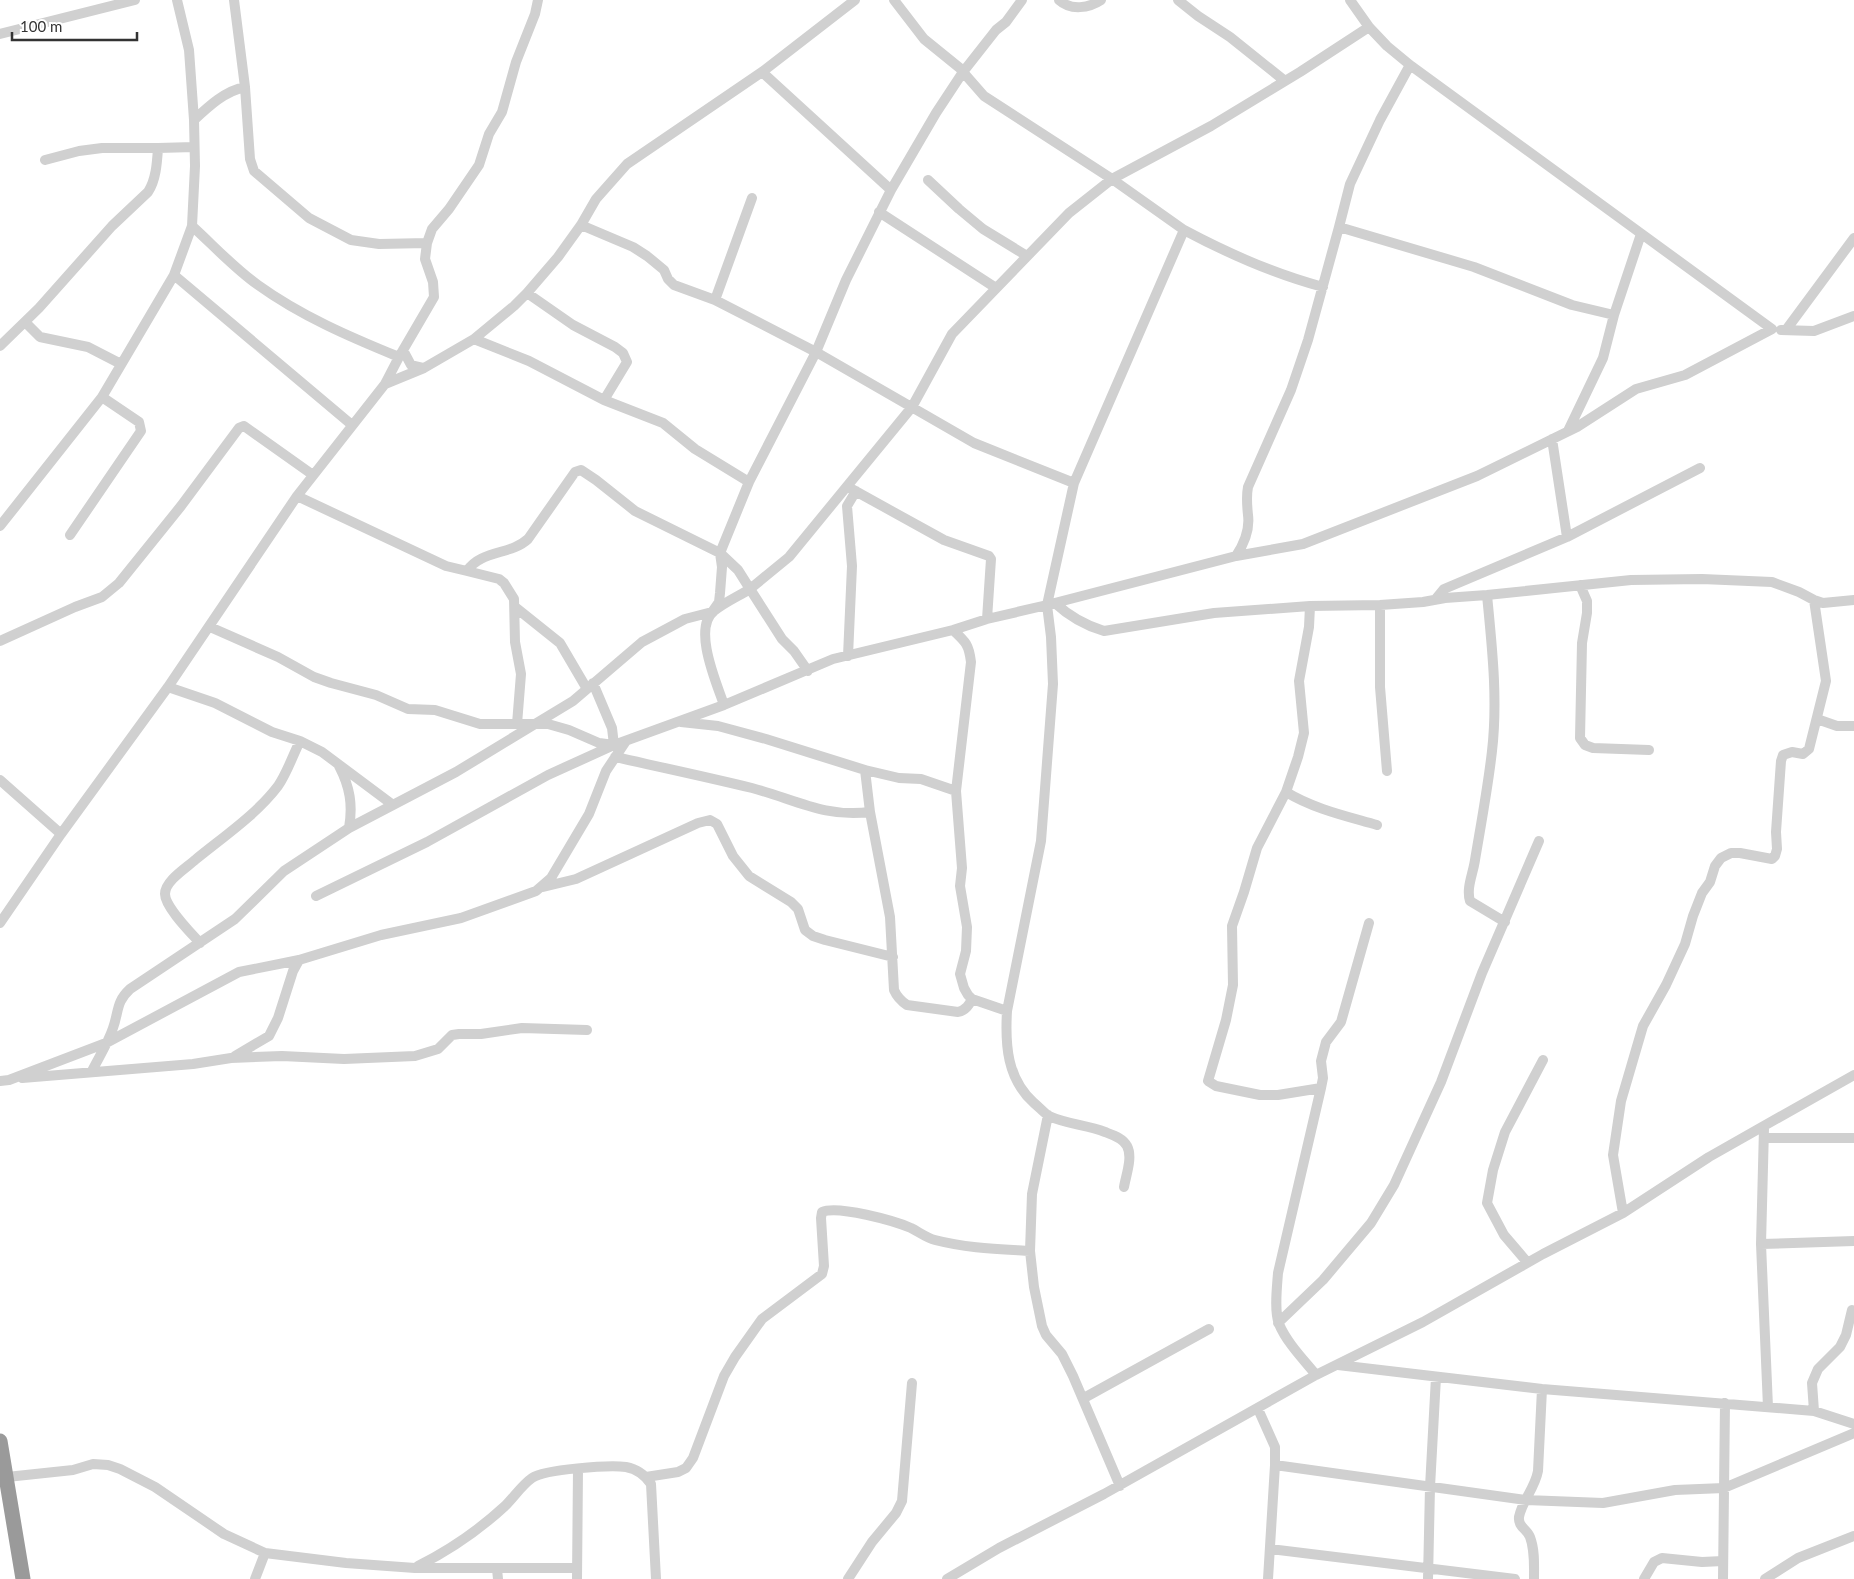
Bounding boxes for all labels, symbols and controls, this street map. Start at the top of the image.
scale bar [12,10,138,42]
text: 100 m [20,17,62,35]

